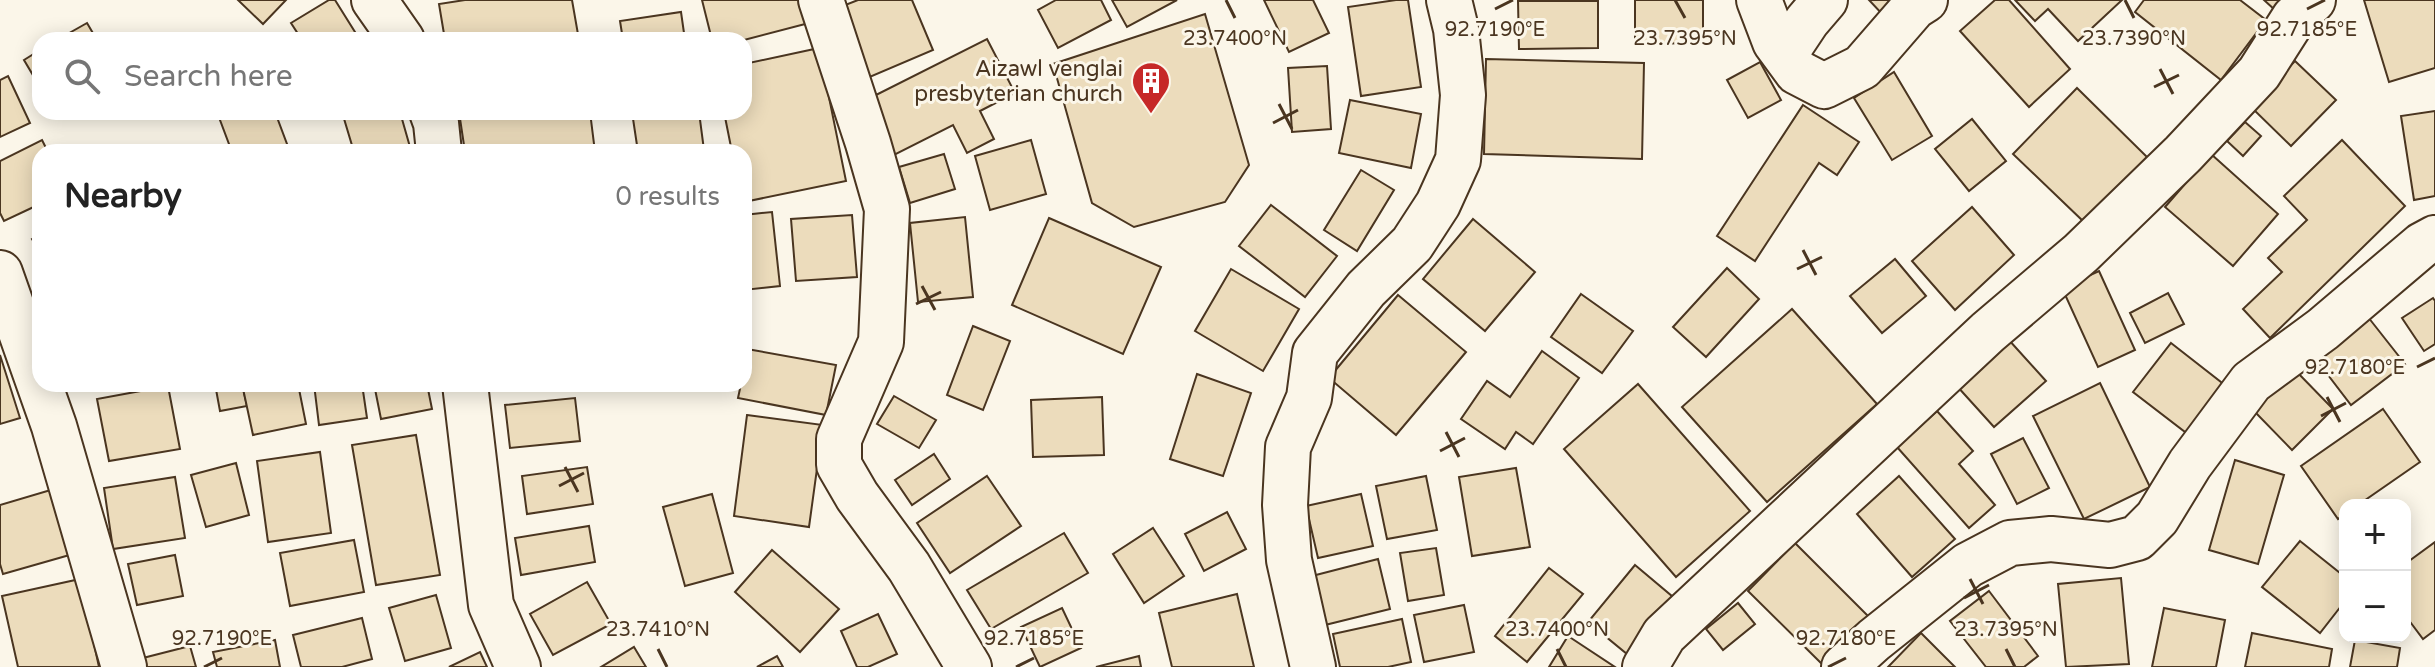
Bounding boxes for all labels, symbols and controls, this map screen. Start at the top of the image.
text: 92.7190°E [1445,18,1545,42]
text: 92.7185°E [2257,18,2357,42]
text: 23.7400°N [1183,27,1287,51]
text: 23.7395°N [1633,27,1737,51]
text: 23.7390°N [2082,27,2186,51]
search box [32,32,752,120]
icon: search [60,54,104,98]
place label: Aizawl venglai presbyterian church [914,56,1123,107]
text: Search here [124,58,293,95]
building icon: Aizawl venglai presbyterian church [1130,60,1172,115]
text: Nearby [64,176,182,217]
text: 0 results [615,181,720,212]
text: 92.7180°E [2305,356,2405,380]
map controls [2339,499,2411,643]
button: + [2339,499,2411,571]
button: − [2339,571,2411,643]
text: 23.7410°N [606,618,710,642]
text: 23.7400°N [1505,618,1609,642]
text: 23.7395°N [1954,618,2058,642]
text: 92.7190°E [172,627,272,651]
text: 92.7185°E [984,627,1084,651]
text: 92.7180°E [1796,627,1896,651]

